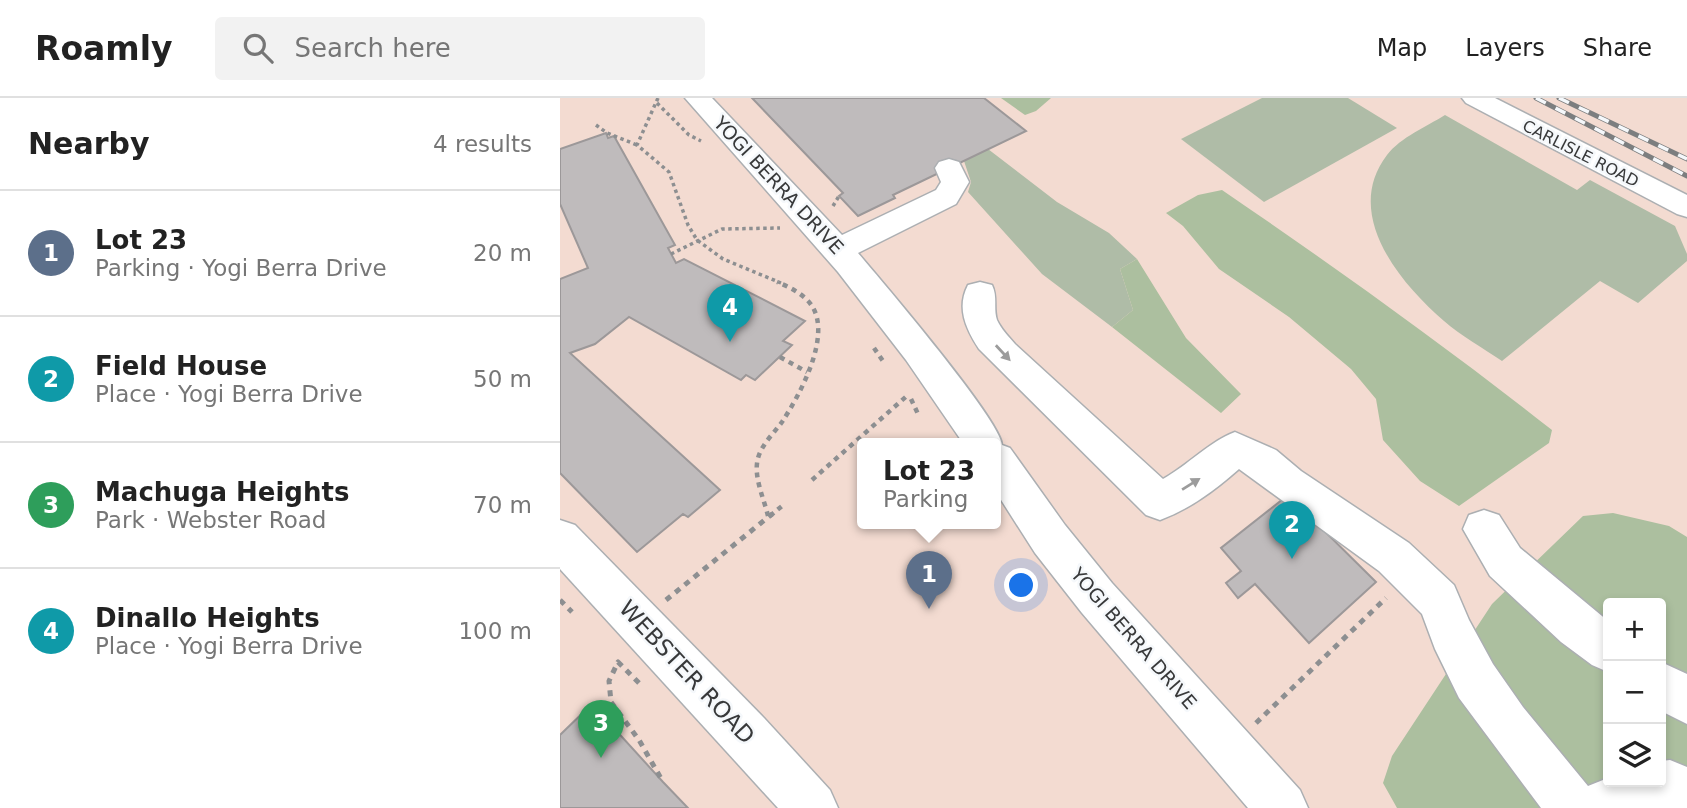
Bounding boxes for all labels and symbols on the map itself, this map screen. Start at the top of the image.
street label: YOGI BERRA DRIVE [709,111,848,258]
street label: CARLISLE ROAD [1520,116,1642,191]
pin: 4 [707,284,753,342]
one-way arrow [995,344,1011,362]
one-way arrow [1181,477,1200,490]
pin: 2 [1269,501,1315,559]
pin: 1 [906,551,952,609]
street label: YOGI BERRA DRIVE [1066,562,1201,713]
your location [1004,568,1038,602]
street label: WEBSTER ROAD [614,595,760,749]
pin: 3 [578,700,624,758]

